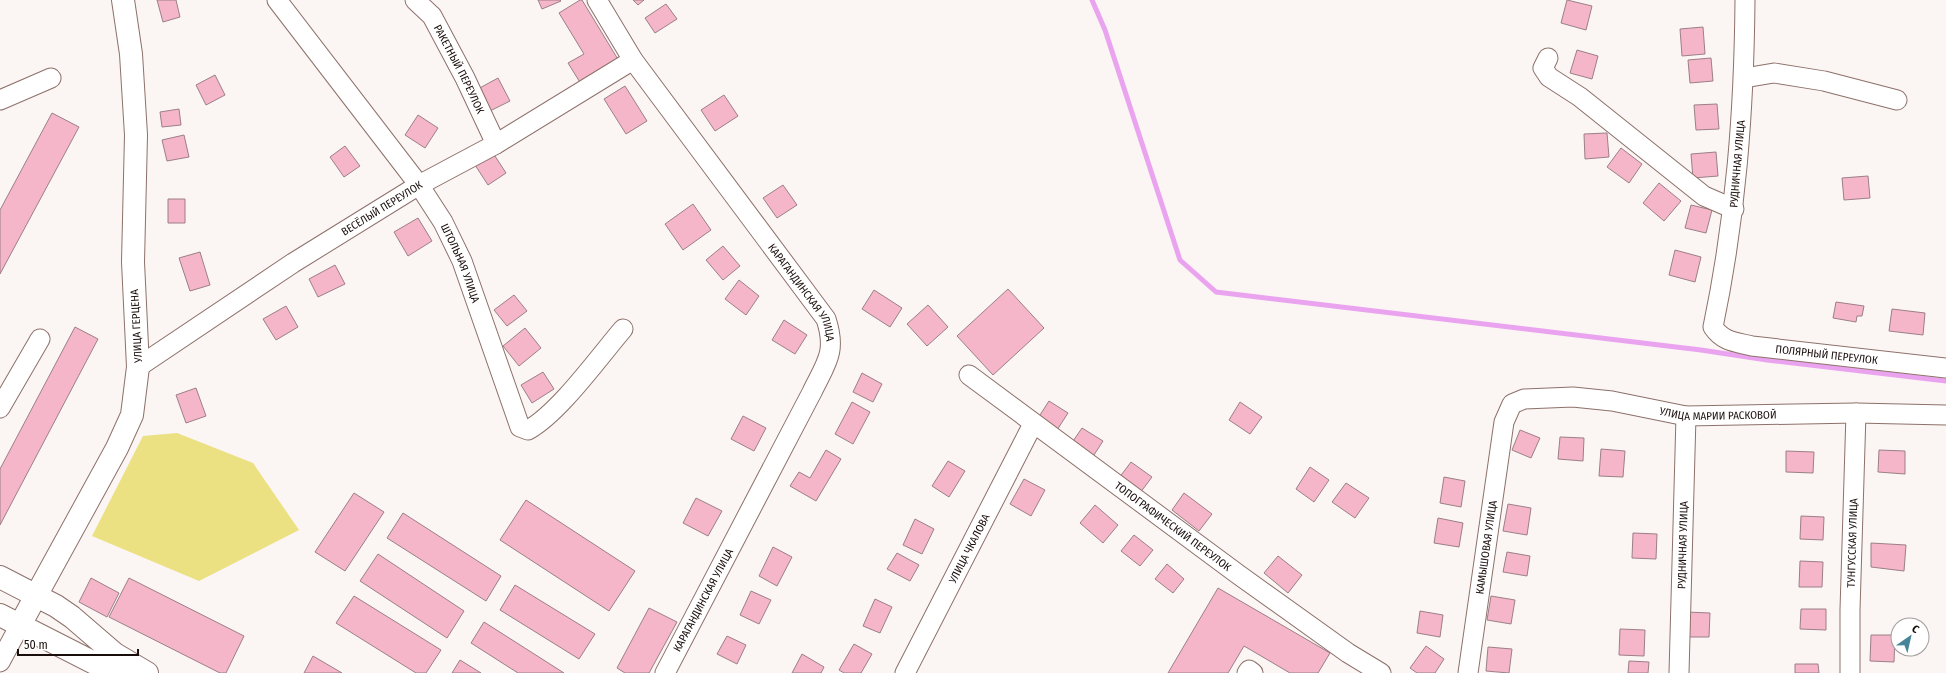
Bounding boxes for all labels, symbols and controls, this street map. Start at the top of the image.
street label: РАКЕТНЫЙ ПЕРЕУЛОК [431,22,487,116]
street label: РУДНИЧНАЯ УЛИЦА [1727,119,1748,208]
street label: ВЕСЁЛЫЙ ПЕРЕУЛОК [339,178,425,238]
street label: ШТОЛЬНАЯ УЛИЦА [438,222,482,305]
street label: КАРАГАНДИНСКАЯ УЛИЦА [765,241,837,342]
street label: УЛИЦА ГЕРЦЕНА [128,289,145,364]
street label: ПОЛЯРНЫЙ ПЕРЕУЛОК [1775,343,1879,367]
street label: УЛИЦА МАРИИ РАСКОВОЙ [1657,405,1777,423]
street label: ТОПОГРАФИЧЕСКИЙ ПЕРЕУЛОК [1112,479,1234,574]
street label: ТУНГУССКАЯ УЛИЦА [1845,498,1860,588]
street label: КАМЫШОВАЯ УЛИЦА [1473,499,1500,595]
street label: РУДНИЧНАЯ УЛИЦА [1675,501,1691,589]
street label: УЛИЦА ЧКАЛОВА [946,512,993,586]
street label: КАРАГАНДИНСКАЯ УЛИЦА [671,546,736,654]
north arrow [1890,617,1930,657]
text: С [1909,622,1922,636]
scale bar [18,631,138,657]
text: 50 m [24,638,48,652]

